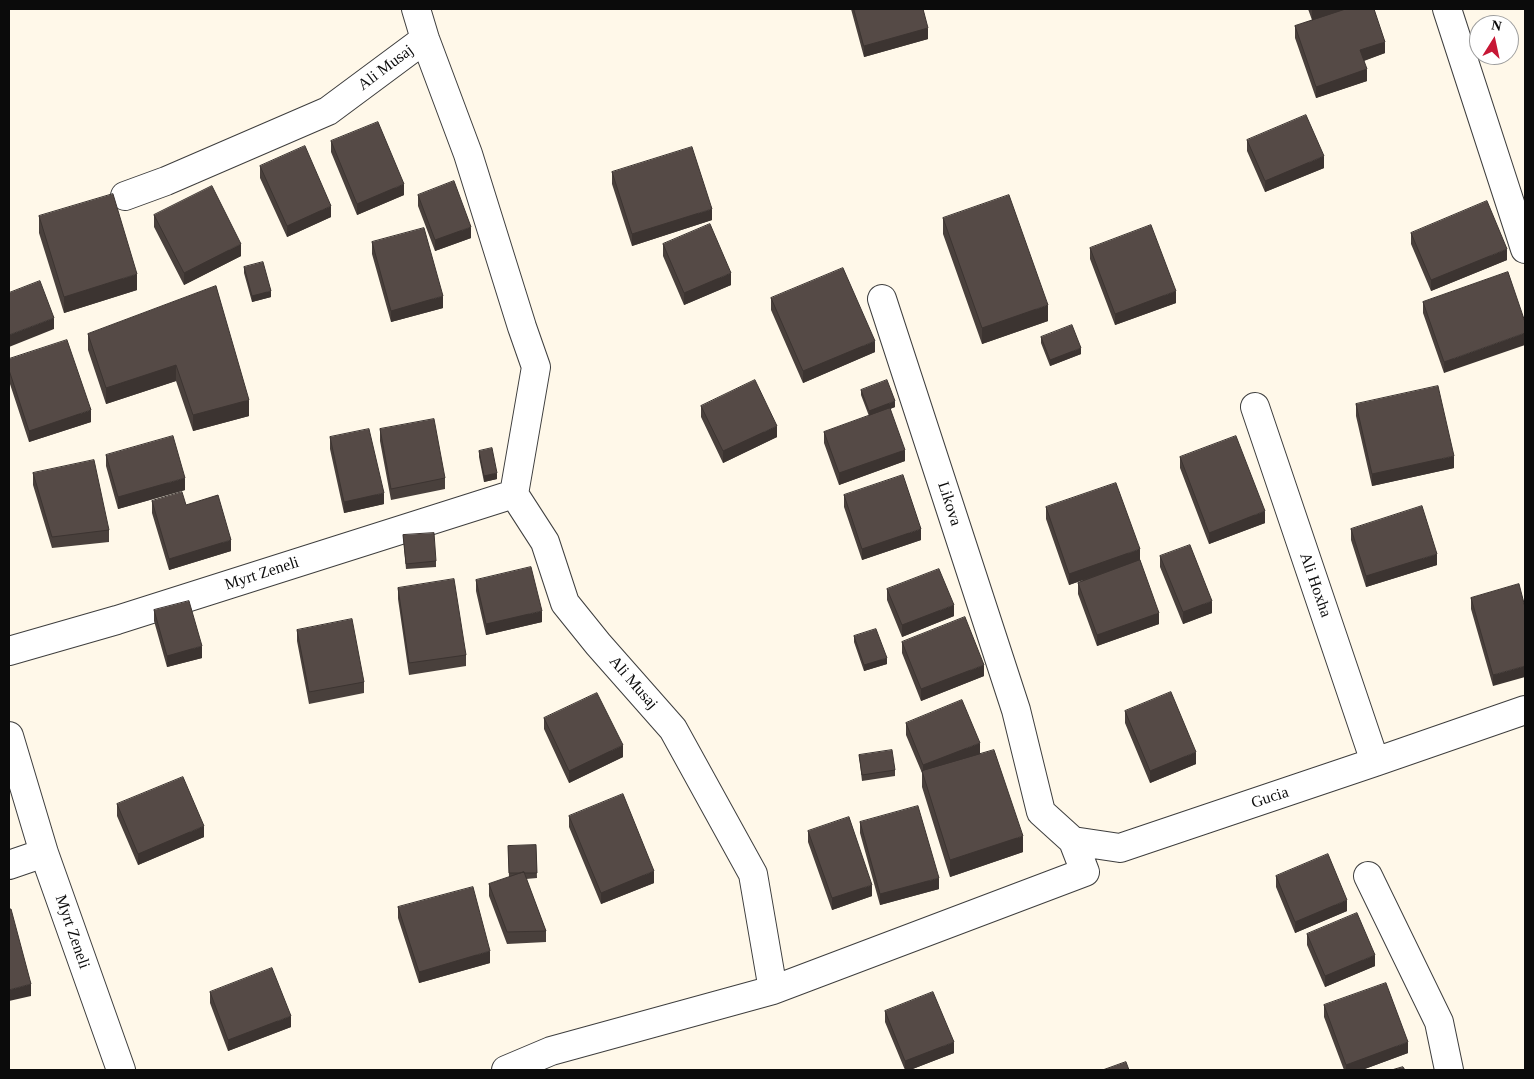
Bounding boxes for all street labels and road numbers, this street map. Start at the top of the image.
street label: Ali Musaj [354,41,418,95]
street label: Likova [933,479,965,529]
street label: Ali Hoxha [1295,550,1335,620]
street label: Myrt Zeneli [222,553,302,595]
street label: Ali Musaj [605,652,661,714]
street label: Gucia [1249,783,1291,813]
street label: Myrt Zeneli [50,893,94,971]

